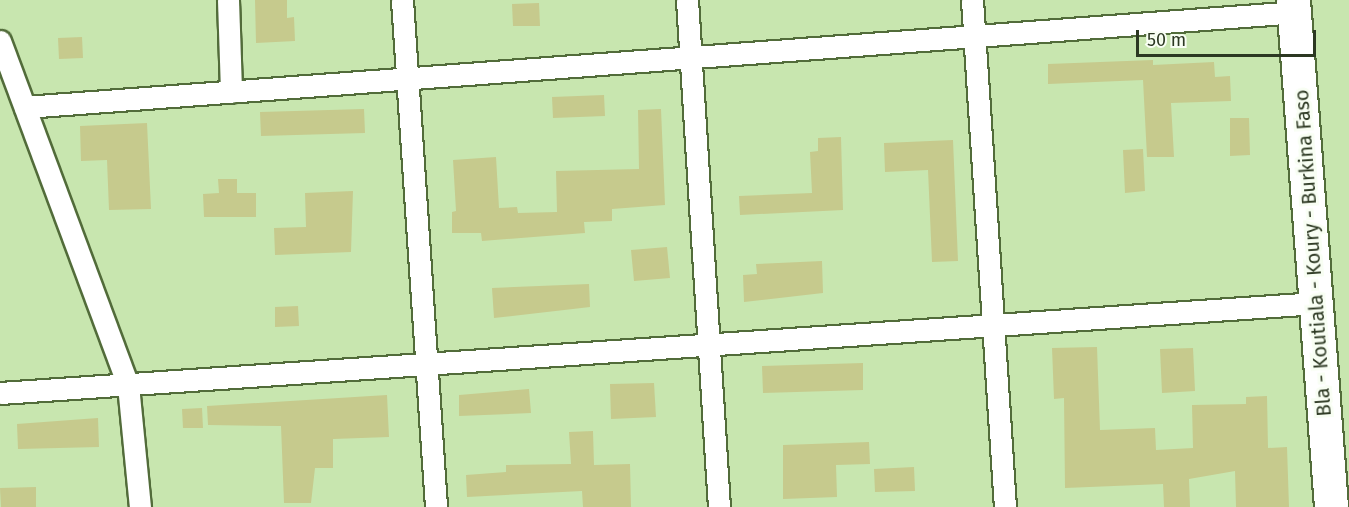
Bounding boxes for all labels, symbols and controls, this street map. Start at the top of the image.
scale bar [1139,18,1319,56]
text: 50 m [1147,29,1186,51]
street label: Bla - Koutiala - Koury - Burkina Faso [1290,89,1336,417]

